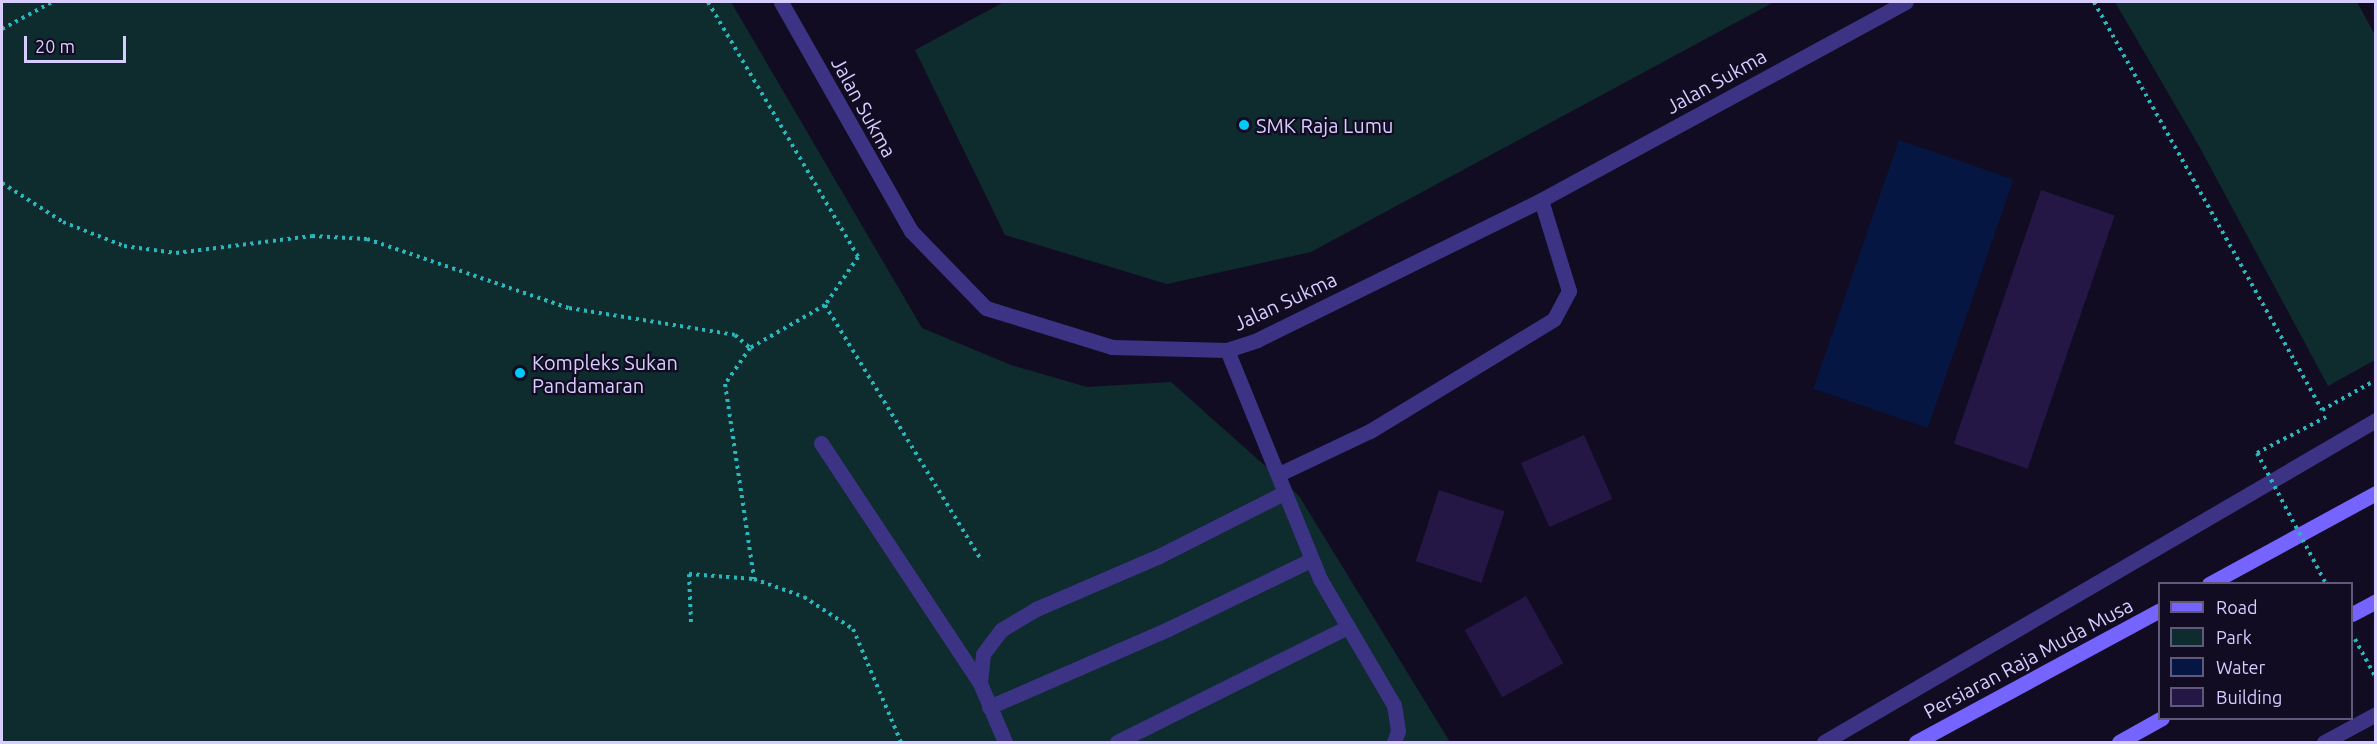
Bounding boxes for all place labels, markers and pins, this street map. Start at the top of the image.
place label: SMK Raja Lumu [1256,113,1393,137]
marker: SMK Raja Lumu [1237,118,1251,132]
place label: Kompleks Sukan Pandamaran [532,350,678,397]
marker: Kompleks Sukan Pandamaran [513,366,527,380]

